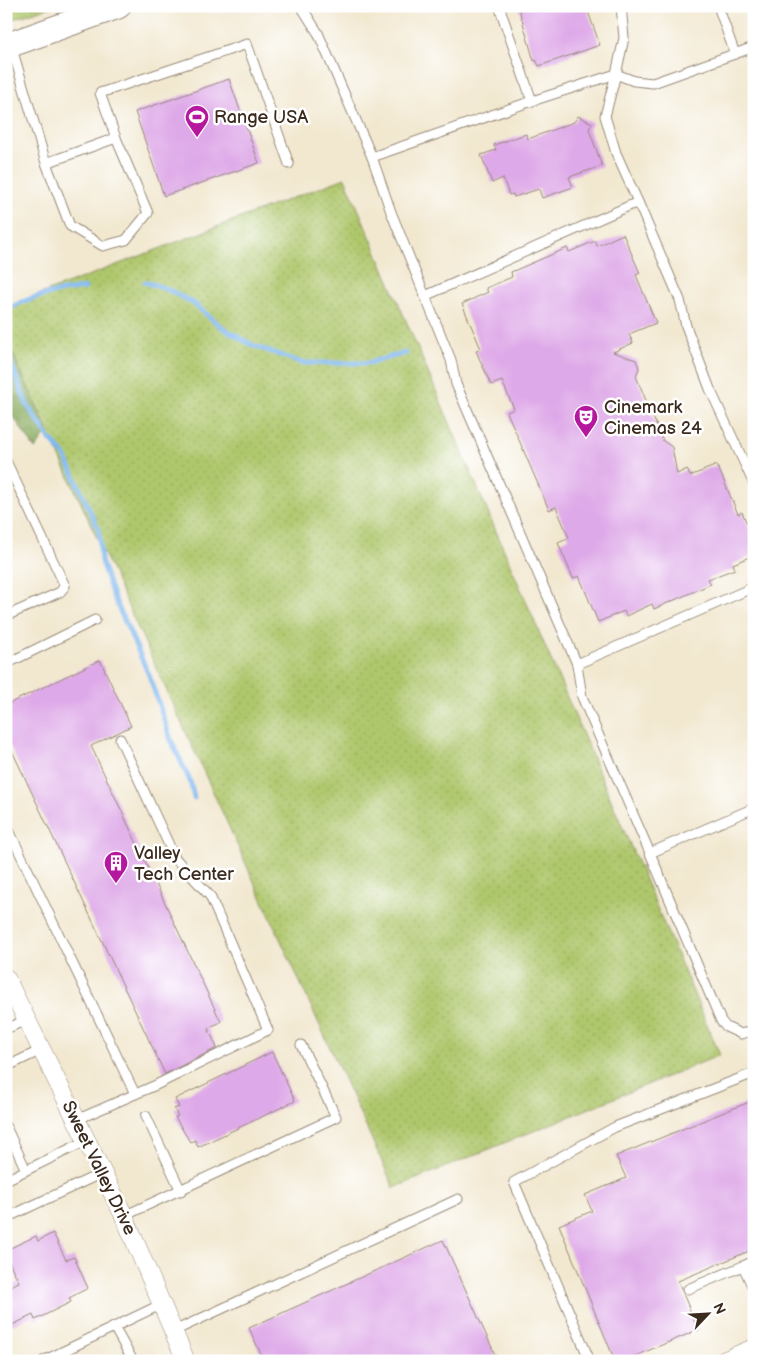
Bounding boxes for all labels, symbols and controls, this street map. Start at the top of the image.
sports icon: Range USA [184,104,210,138]
place label: Range USA [214,107,308,128]
place label: Cinemark Cinemas 24 [604,397,702,439]
theatre icon: Cinemark Cinemas 24 [573,404,599,438]
place label: Valley Tech Center [134,843,234,885]
building icon: Valley Tech Center [103,850,129,884]
street label: Sweet Valley Drive [57,1098,141,1239]
north arrow [682,1290,732,1340]
text: N [709,1300,729,1317]

